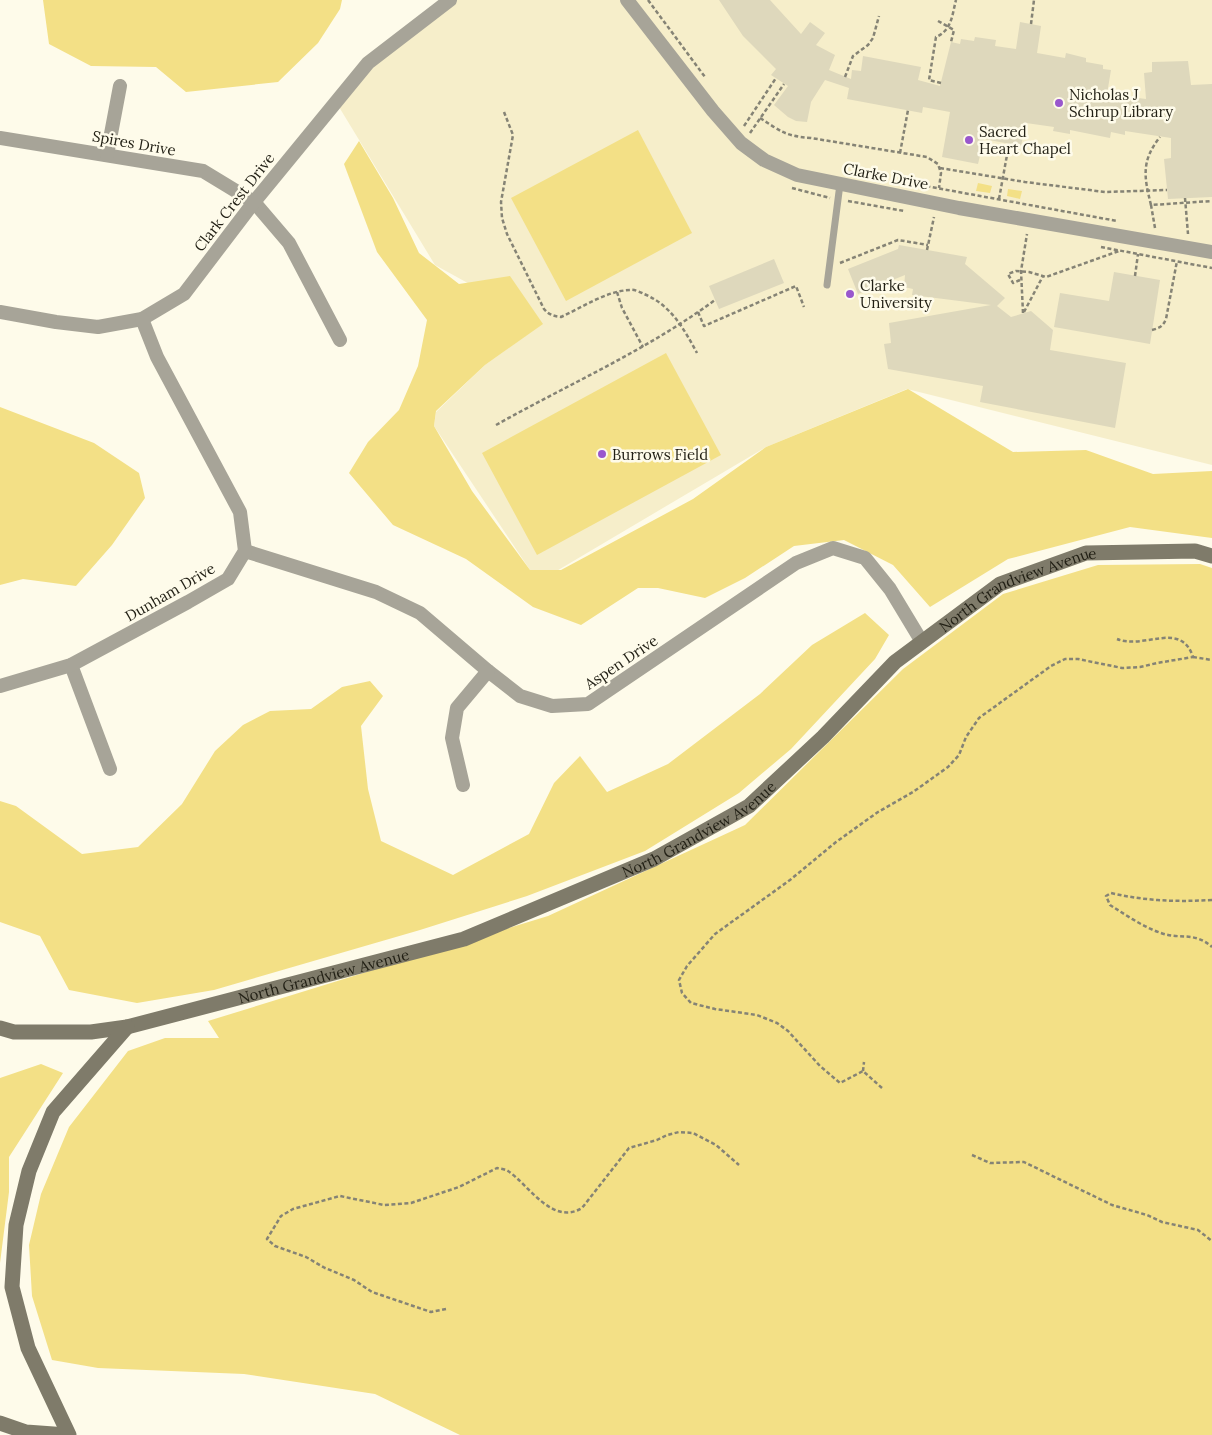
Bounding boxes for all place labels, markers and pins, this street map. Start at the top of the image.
place label: Nicholas J Schrup Library [1069,85,1173,121]
marker: Nicholas J Schrup Library [1053,97,1065,109]
place label: Sacred Heart Chapel [979,122,1071,158]
marker: Sacred Heart Chapel [963,134,975,146]
place label: Clarke University [860,276,932,312]
marker: Clarke University [844,288,856,300]
place label: Burrows Field [612,445,708,464]
marker: Burrows Field [596,448,608,460]

